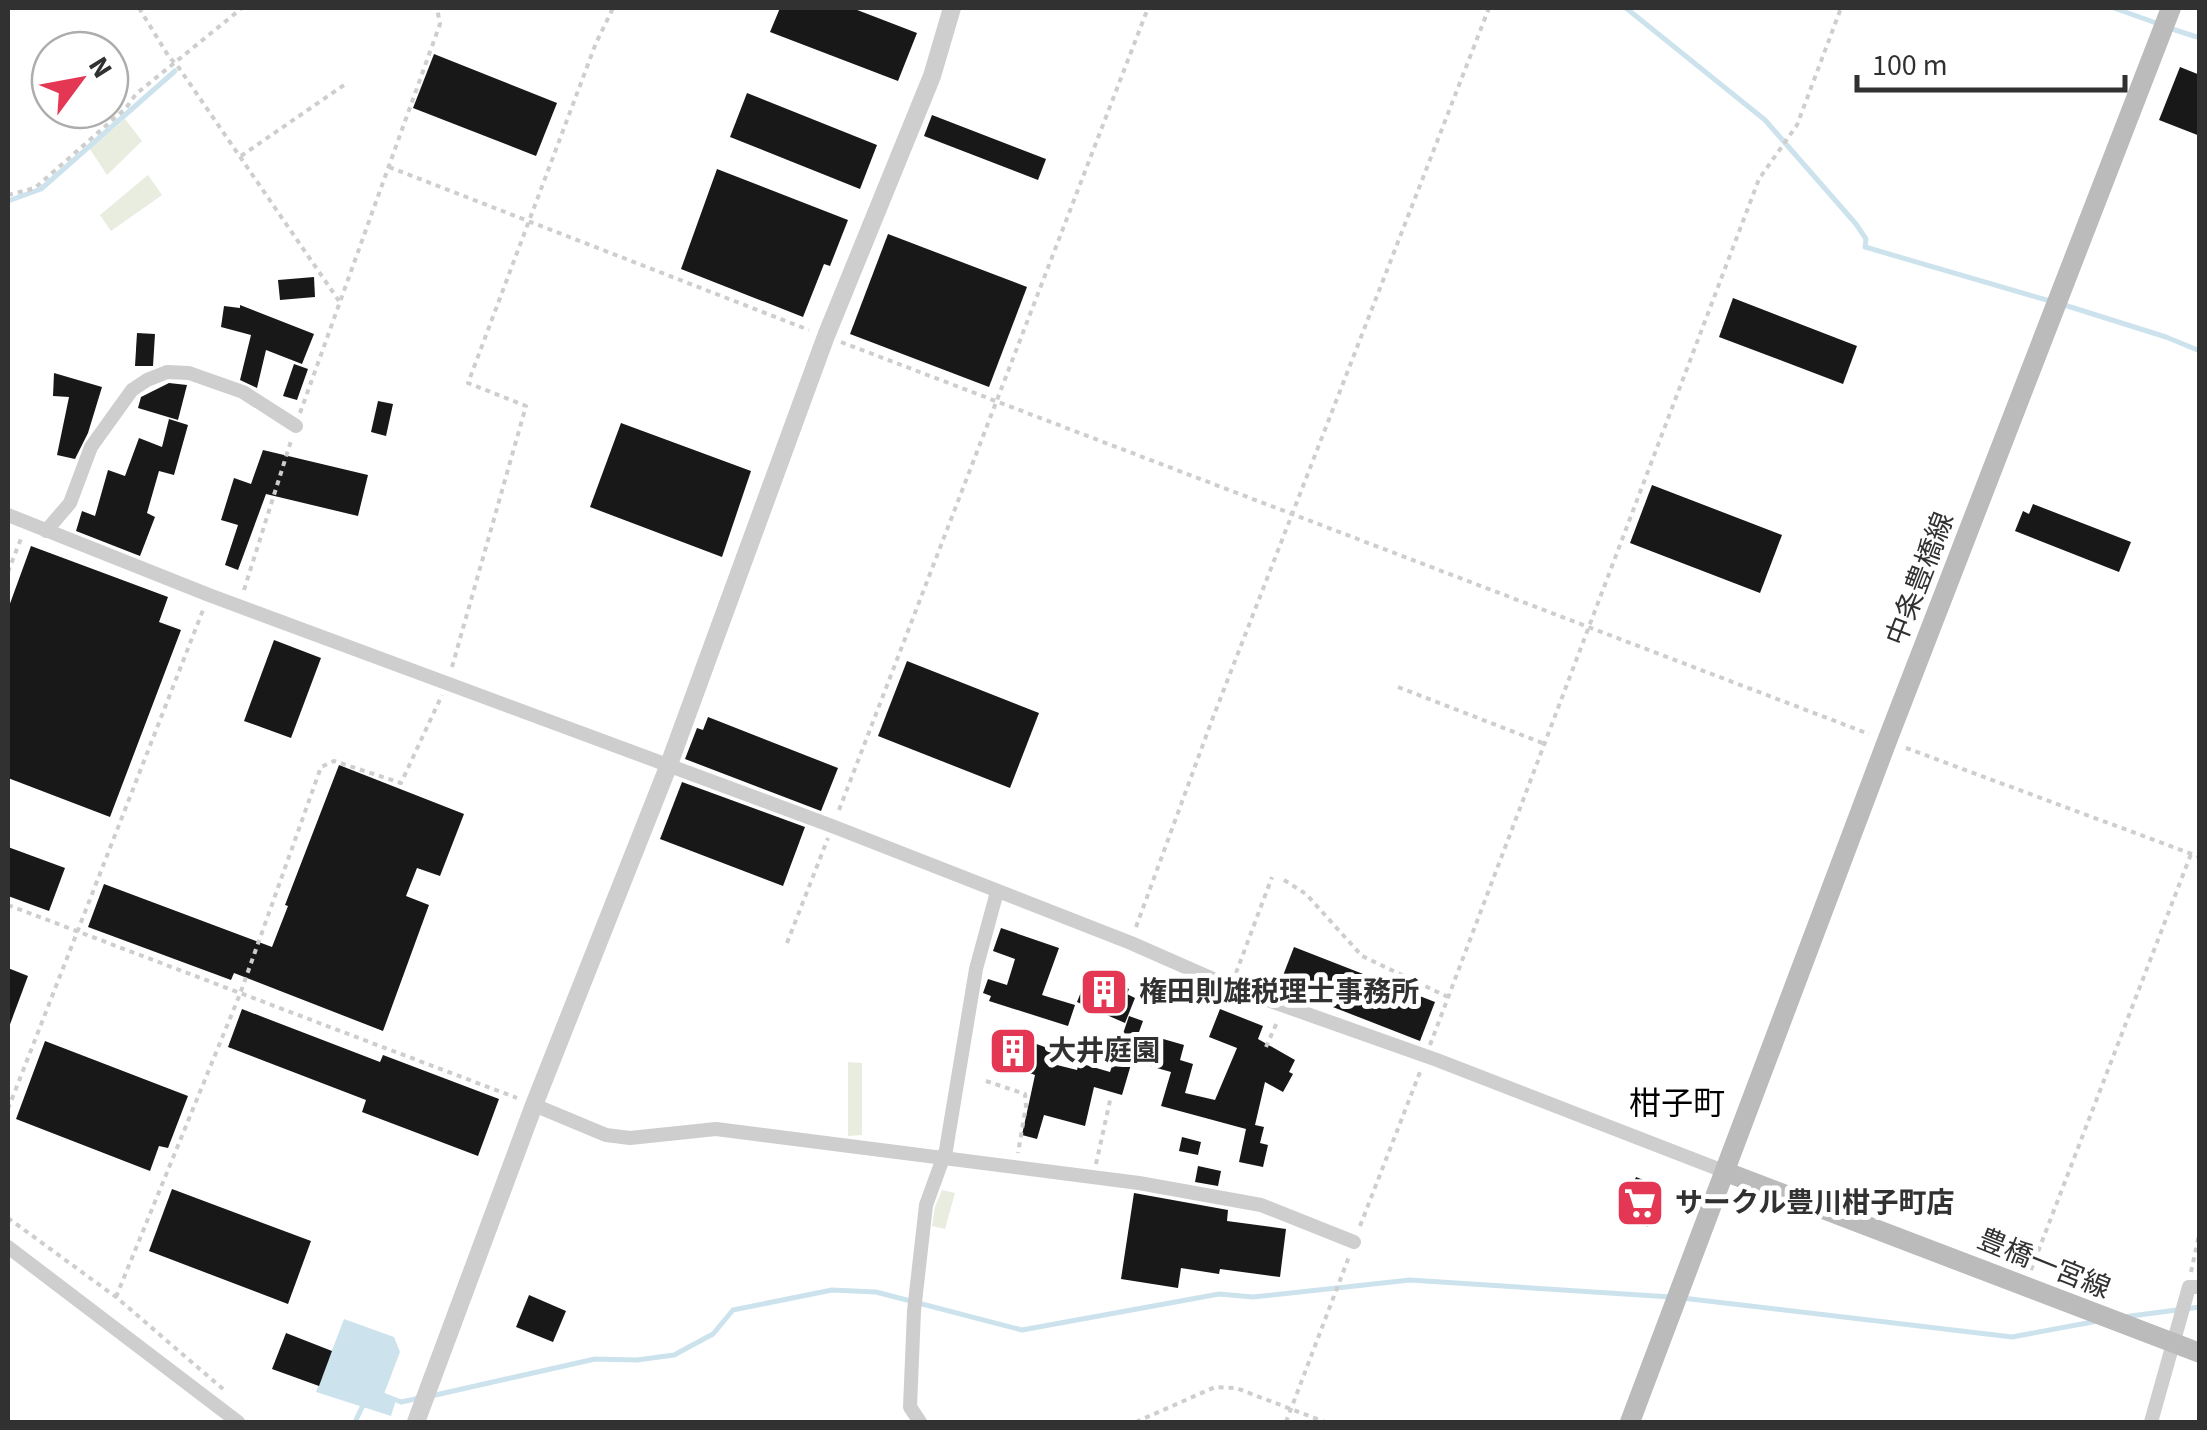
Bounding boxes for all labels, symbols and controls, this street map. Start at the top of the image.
north arrow [30,30,130,130]
scale bar [1857,30,2124,92]
text: 100 m [1872,44,1948,87]
text: N [78,49,122,86]
street label: 中条豊橋線 [1876,506,1964,652]
building icon: 権田則雄税理士事務所 [1078,966,1130,1018]
place label: 権田則雄税理士事務所 [1139,972,1419,1012]
building icon: 大井庭園 [987,1025,1039,1077]
place label: 大井庭園 [1048,1031,1160,1071]
district label: 柑子町 [1629,1081,1725,1127]
supermarket icon: サークル豊川柑子町店 [1614,1177,1666,1229]
place label: サークル豊川柑子町店 [1675,1183,1954,1223]
street label: 豊橋一宮線 [1972,1219,2116,1309]

